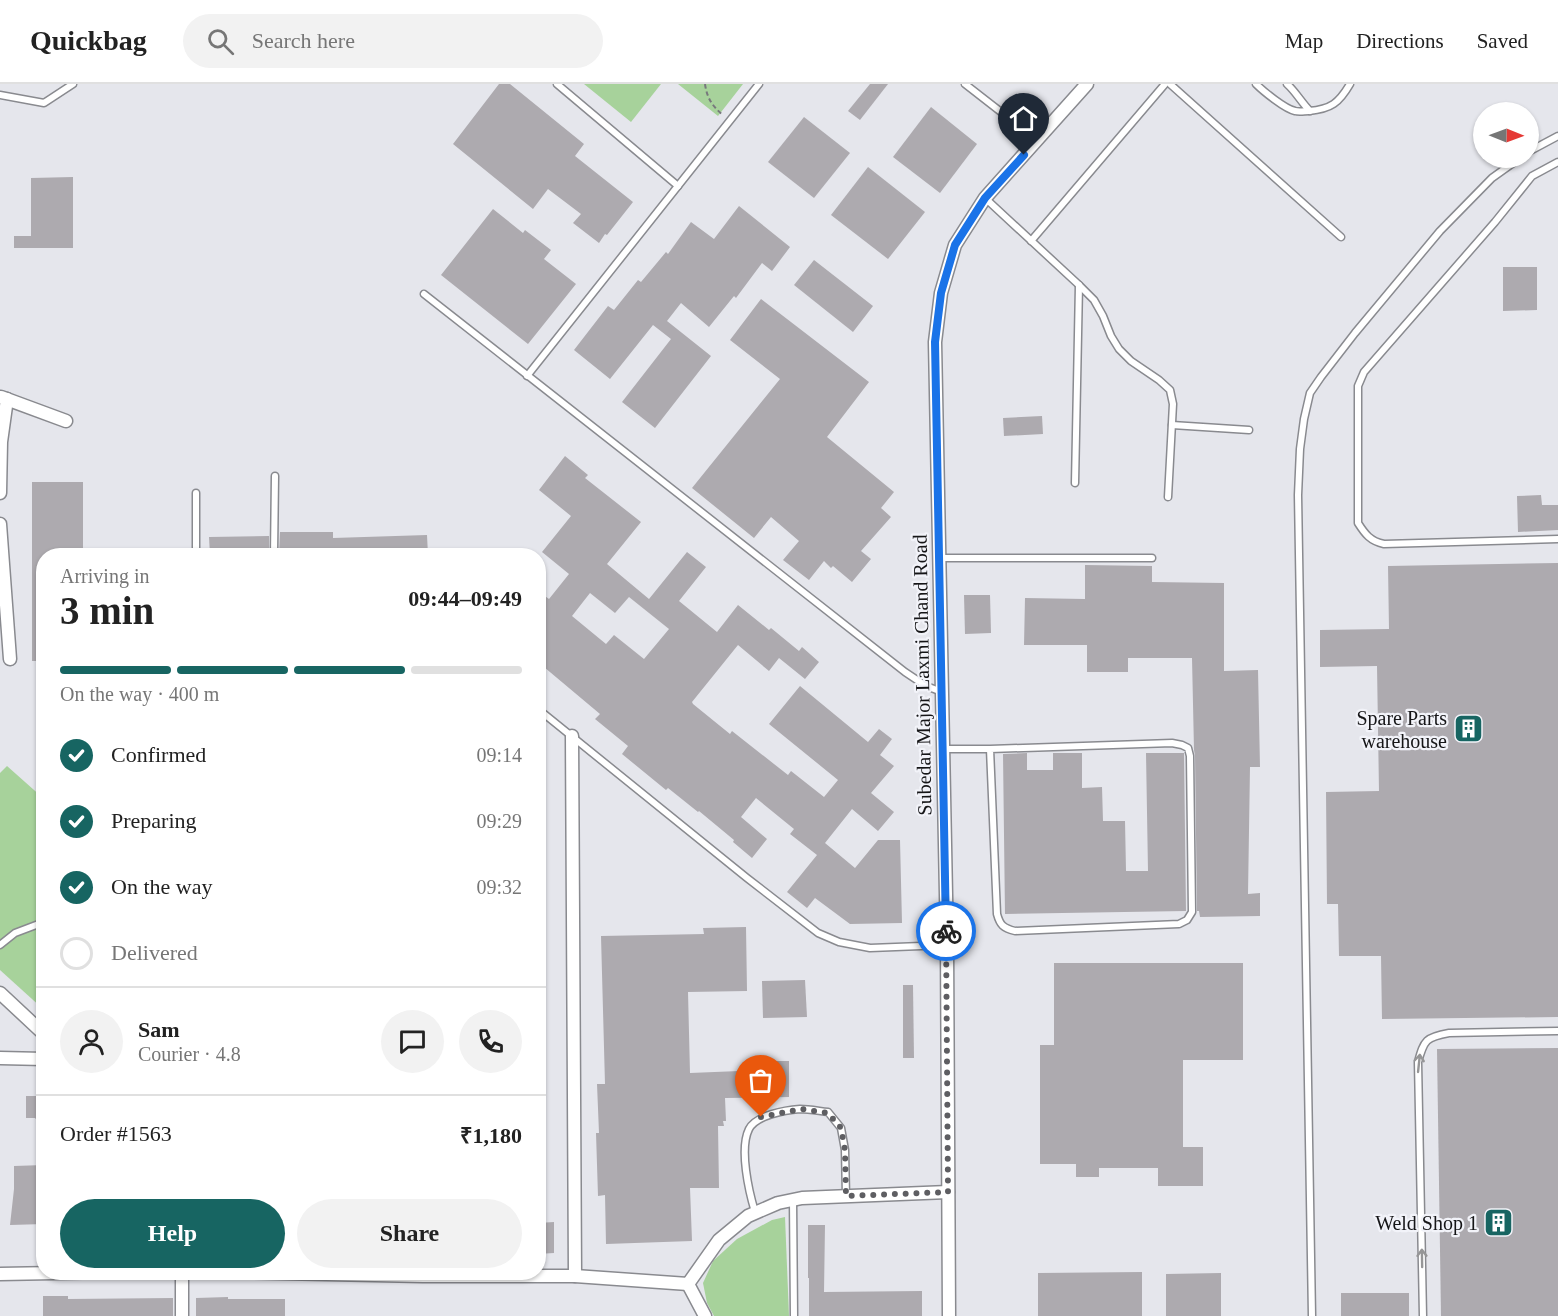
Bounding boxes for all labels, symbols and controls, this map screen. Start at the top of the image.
search box [183,14,603,68]
text: Quickbag [30,25,147,56]
icon: search [204,25,237,58]
text: Search here [252,28,355,53]
text: Map [1285,29,1323,53]
text: Directions [1356,29,1444,53]
text: Saved [1477,29,1528,53]
pin [998,93,1049,155]
icon: home [1007,102,1040,135]
north arrow [1473,102,1539,168]
map controls [1473,102,1539,168]
street label: Subedar Major Laxmi Chand Road [909,534,936,816]
text: Arriving in [60,565,149,587]
text: 09:44–09:49 [408,586,522,611]
text: 3 min [60,589,154,632]
text: On the way · 400 m [60,683,219,705]
place label: Spare Parts warehouse [1356,707,1447,752]
building icon: Spare Parts warehouse [1452,713,1484,745]
icon: check [60,739,93,772]
text: Confirmed [111,742,206,767]
text: 09:14 [476,744,522,766]
icon: check [60,805,93,838]
text: Preparing [111,808,197,833]
text: 09:29 [476,810,522,832]
icon: check [60,871,93,904]
text: On the way [111,874,212,899]
text: 09:32 [476,876,522,898]
courier [916,901,976,961]
icon: bike [930,915,963,948]
text: Delivered [111,940,198,965]
button: person [60,1010,123,1073]
button: chat [381,1010,444,1073]
button: phone [459,1010,522,1073]
text: Sam [138,1017,180,1042]
text: Courier · 4.8 [138,1043,241,1065]
one-way arrow [1414,1053,1425,1073]
pin [735,1055,786,1117]
icon: bag [744,1064,777,1097]
text: Order #1563 [60,1121,172,1146]
text: ₹1,180 [460,1123,522,1148]
button: Help [60,1199,285,1268]
button: Share [297,1199,522,1268]
building icon: Weld Shop 1 [1483,1207,1515,1239]
place label: Weld Shop 1 [1375,1212,1478,1235]
one-way arrow [1416,1248,1427,1268]

